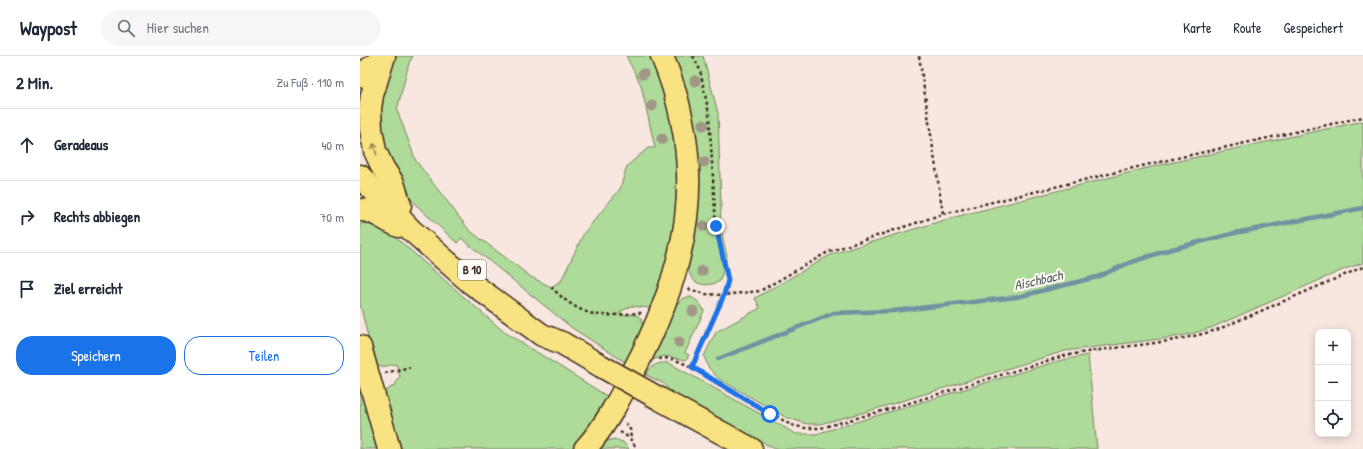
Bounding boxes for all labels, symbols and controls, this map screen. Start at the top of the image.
search box [101,10,381,46]
text: Waypost [20,15,77,41]
icon: search [115,17,137,39]
text: Hier suchen [147,17,209,38]
text: Karte [1183,18,1212,37]
text: Route [1234,18,1262,37]
text: Gespeichert [1284,18,1343,37]
text: 2 Min. [16,71,53,94]
text: Zu Fuß · 110 m [277,73,344,91]
icon: ahead [16,134,38,156]
text: Geradeaus [54,134,108,155]
text: 40 m [321,136,344,154]
one-way arrow [371,142,378,155]
icon: right [16,206,38,228]
text: Rechts abbiegen [54,206,140,227]
text: 70 m [320,208,344,226]
route end [707,217,725,235]
road number: B 10 [458,260,486,280]
water label: Aischbach [1012,264,1065,294]
icon: arrive [16,278,38,300]
text: Ziel erreicht [54,278,123,299]
map controls [1315,329,1351,437]
button: + [1315,329,1351,365]
button: Speichern [16,336,176,375]
button: Teilen [184,336,344,375]
button: − [1315,365,1351,401]
button: locate [1315,401,1351,437]
route start [761,405,779,423]

